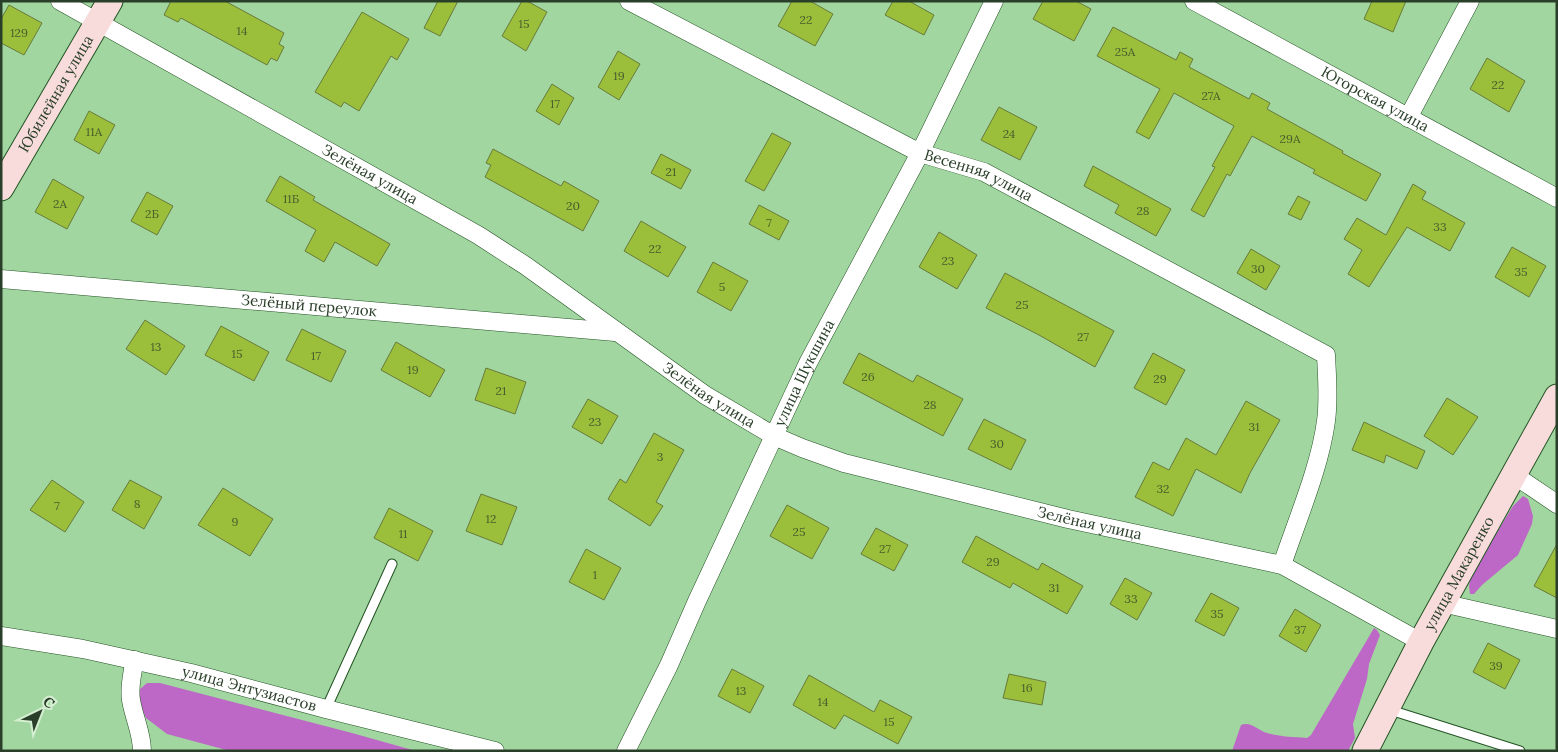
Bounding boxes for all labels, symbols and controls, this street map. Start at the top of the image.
house number: 22 [800,12,812,27]
house number: 15 [519,16,529,31]
house number: 14 [237,23,248,38]
house number: 129 [10,25,28,40]
street label: Юбилейная улица [14,31,97,156]
house number: 25А [1115,44,1136,59]
street label: Югорская улица [1318,62,1433,136]
house number: 19 [613,68,625,83]
house number: 22 [1492,77,1504,92]
house number: 27А [1201,88,1221,103]
house number: 17 [550,96,560,111]
house number: 11А [86,124,103,139]
house number: 24 [1003,126,1016,141]
house number: 29А [1280,131,1301,146]
street label: Зелёная улица [319,140,421,208]
street label: Весенняя улица [922,145,1036,205]
house number: 21 [666,164,676,179]
house number: 11Б [283,191,299,206]
house number: 2А [53,196,67,211]
house number: 20 [566,198,580,213]
house number: 28 [1136,203,1150,218]
house number: 2Б [145,206,159,221]
house number: 7 [766,215,772,230]
house number: 33 [1433,219,1447,234]
house number: 22 [649,241,661,256]
house number: 23 [942,253,955,268]
house number: 30 [1251,261,1265,276]
house number: 35 [1514,264,1528,279]
house number: 5 [719,279,725,294]
street label: Зелёный переулок [240,290,378,320]
house number: 25 [1016,297,1028,312]
street label: улица Шукшина [770,316,839,429]
house number: 27 [1077,329,1089,344]
house number: 13 [150,339,162,354]
house number: 15 [232,346,242,361]
house number: 17 [311,348,321,363]
street label: Зелёная улица [659,358,759,432]
house number: 19 [407,362,419,377]
house number: 26 [861,369,875,384]
house number: 29 [1153,371,1167,386]
house number: 21 [496,383,506,398]
house number: 28 [923,397,937,412]
house number: 23 [589,414,602,429]
house number: 31 [1248,419,1260,434]
house number: 30 [990,436,1004,451]
house number: 3 [657,449,664,464]
house number: 32 [1156,481,1170,496]
house number: 8 [134,496,141,511]
house number: 7 [54,498,60,513]
street label: Зелёная улица [1035,502,1144,544]
house number: 12 [486,511,496,526]
street label: улица Макаренко [1419,513,1498,634]
house number: 9 [232,514,239,529]
house number: 25 [793,524,805,539]
house number: 11 [399,526,407,541]
house number: 27 [879,541,891,556]
house number: 29 [986,554,1000,569]
house number: 1 [593,567,597,582]
house number: 31 [1048,580,1060,595]
house number: 33 [1124,591,1138,606]
house number: 35 [1210,606,1224,621]
house number: 37 [1294,622,1306,637]
house number: 39 [1489,658,1503,673]
street label: улица Энтузиастов [180,661,319,715]
house number: 16 [1021,680,1033,695]
house number: 13 [735,683,747,698]
north arrow [15,687,65,737]
text: С [39,693,59,713]
house number: 14 [818,694,829,709]
house number: 15 [884,714,894,729]

